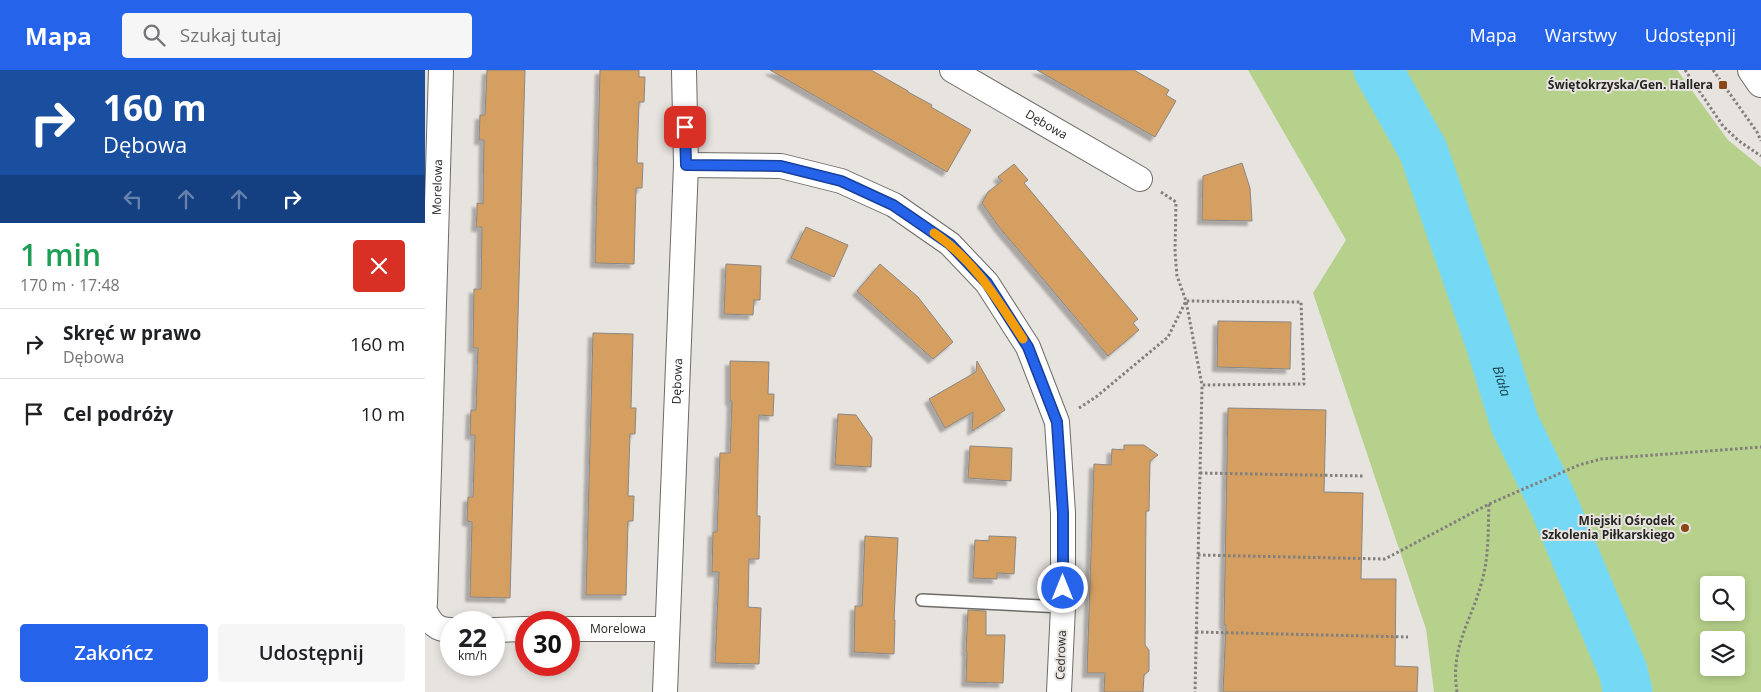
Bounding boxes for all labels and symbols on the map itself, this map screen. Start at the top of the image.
place label: Świętokrzyska/Gen. Hallera [1548,76,1713,93]
marker: Świętokrzyska/Gen. Hallera [1717,79,1729,91]
street label: Dębowa [1022,105,1071,143]
pin [664,106,706,148]
street label: Morelowa [428,159,446,215]
street label: Dębowa [667,358,686,405]
water label: Biała [1489,363,1516,399]
place label: Miejski Ośrodek Szkolenia Piłkarskiego [1542,512,1676,543]
marker: Miejski Ośrodek Szkolenia Piłkarskiego [1679,522,1691,534]
position arrow [1036,561,1088,613]
speed limit sign: 30 [515,611,580,676]
street label: Morelowa [590,620,646,637]
street label: Cedrowa [1051,630,1070,680]

